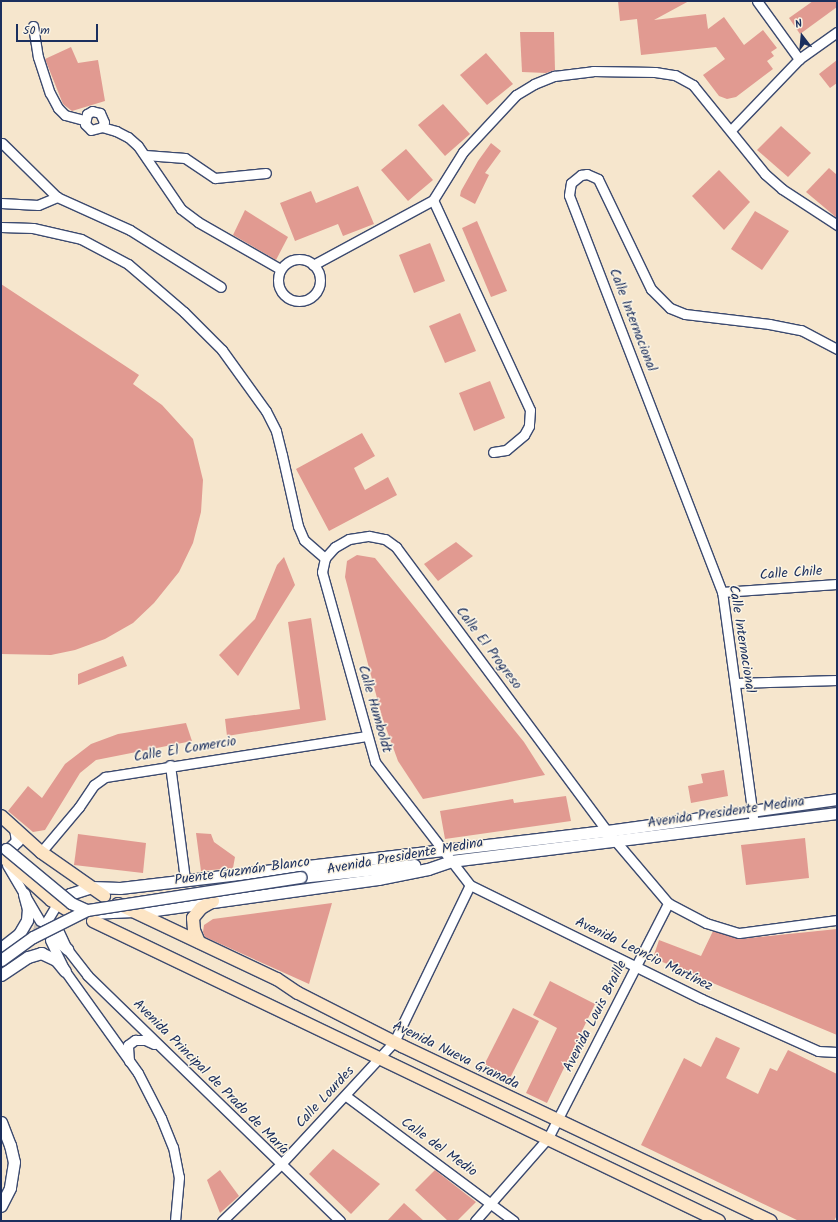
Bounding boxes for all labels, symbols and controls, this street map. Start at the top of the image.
text: N [793,15,805,34]
scale bar [18,16,100,42]
north arrow [782,16,822,56]
text: 50 m [23,21,50,40]
street label: Calle Internacional [606,266,660,374]
street label: Calle Chile [759,562,823,584]
street label: Calle Internacional [725,584,759,694]
street label: Calle El Progreso [452,603,526,693]
street label: Calle Humboldt [354,663,396,755]
street label: Calle El Comercio [132,733,238,765]
street label: Avenida Presidente Medina [646,793,806,831]
street label: Avenida Presidente Medina [326,834,484,878]
street label: Puente Guzmán Blanco [173,853,311,889]
street label: Avenida Leoncio Martínez [573,913,715,995]
street label: Avenida Louis Braille [560,957,630,1075]
street label: Avenida Principal de Prado de María [130,996,292,1158]
street label: Avenida Nueva Granada [390,1017,522,1093]
street label: Calle Lourdes [292,1063,358,1131]
street label: Calle del Medio [398,1114,480,1180]

